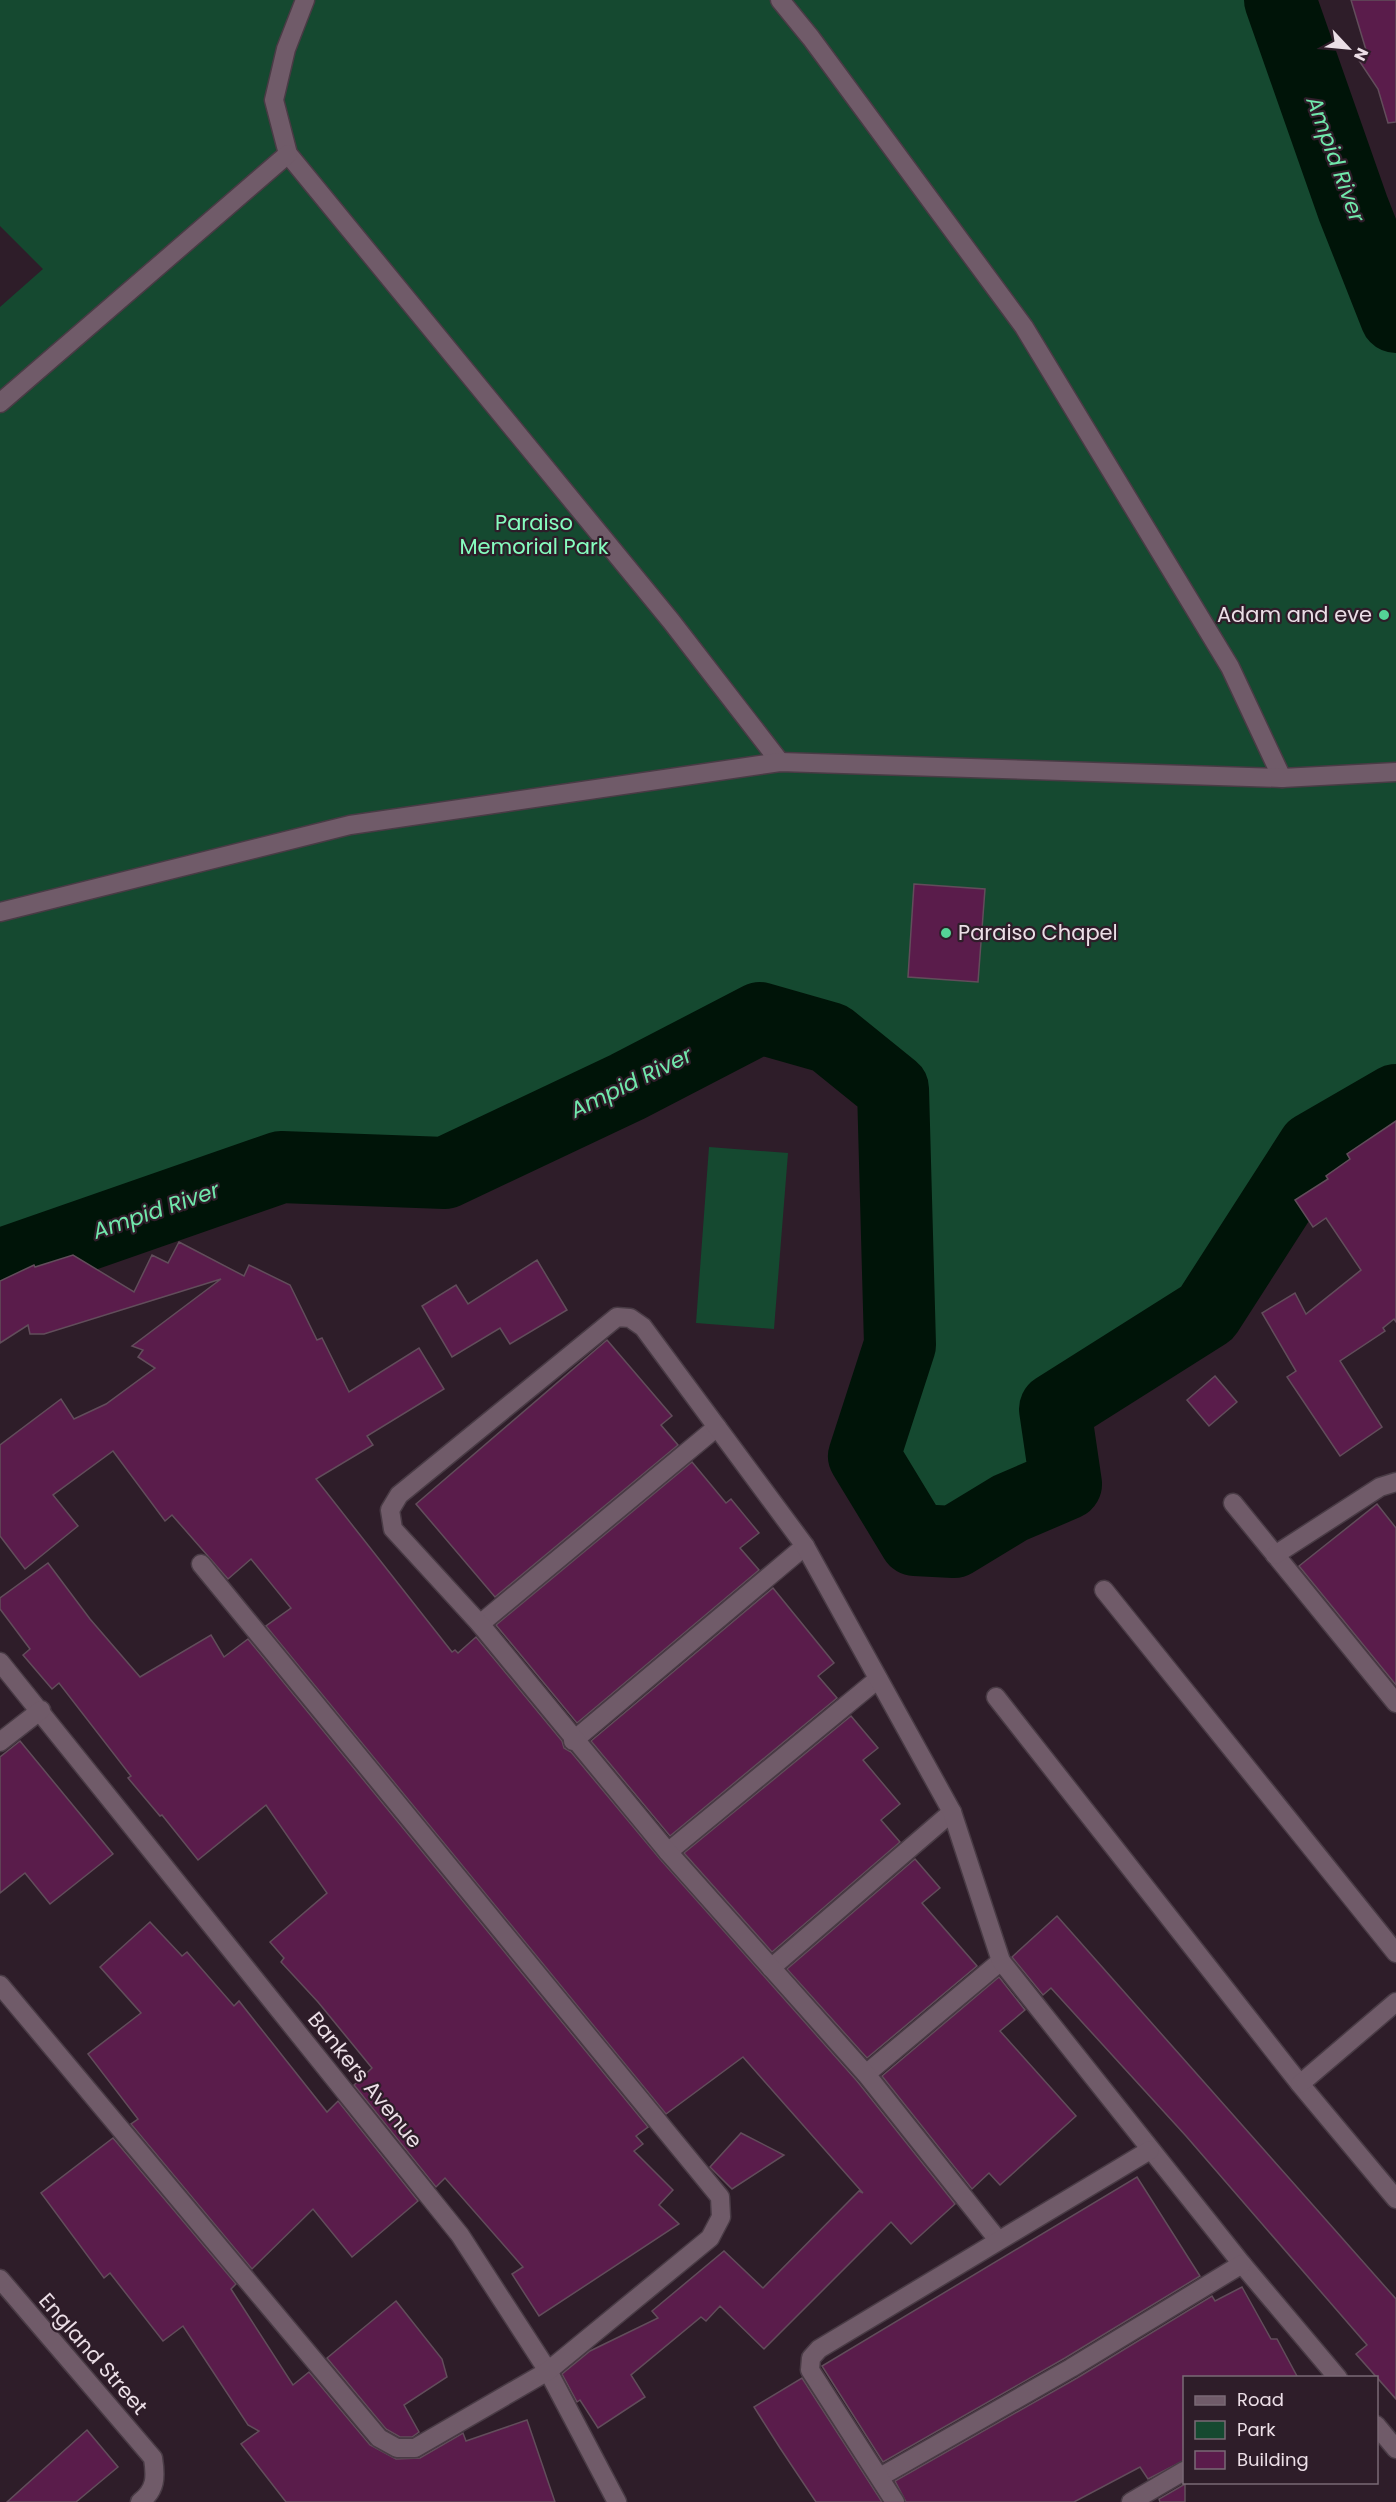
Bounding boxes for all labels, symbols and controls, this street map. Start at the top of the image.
north arrow [1318,18,1378,78]
text: N [1348,44,1374,65]
water label: Ampid River [1298,91,1373,227]
park label: Paraiso Memorial Park [459,508,609,561]
place label: Adam and eve [1217,600,1372,629]
marker: Adam and eve [1377,608,1391,622]
place label: Paraiso Chapel [958,918,1118,947]
marker: Paraiso Chapel [939,926,953,940]
water label: Ampid River [564,1039,698,1126]
water label: Ampid River [88,1174,224,1247]
street label: Bankers Avenue [301,2005,429,2154]
street label: England Street [32,2287,154,2421]
legend [1183,2376,1378,2484]
text: Road [1237,2387,1284,2412]
text: Park [1237,2417,1276,2442]
text: Building [1237,2447,1309,2472]

